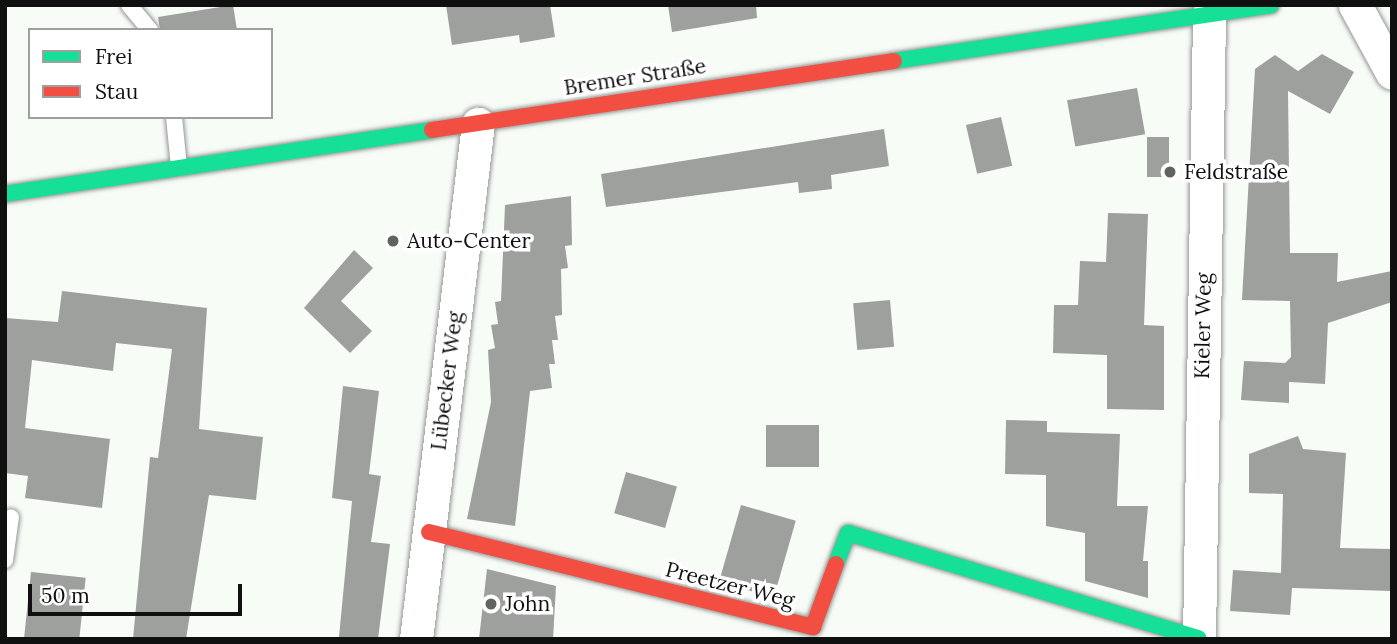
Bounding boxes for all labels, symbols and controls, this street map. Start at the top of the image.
legend [28,28,273,119]
text: Frei [95,43,133,70]
street label: Bremer Straße [562,53,708,101]
text: Stau [95,78,138,105]
place label: Feldstraße [1184,159,1288,185]
marker: Feldstraße [1162,164,1178,180]
place label: Auto-Center [407,228,531,254]
marker: Auto-Center [385,233,401,249]
street label: Kieler Weg [1189,273,1217,379]
street label: Lübecker Weg [426,310,468,452]
street label: Preetzer Weg [663,557,797,613]
scale bar [32,570,245,614]
text: 50 m [41,582,90,609]
place label: John [505,591,550,617]
marker: John [483,596,499,612]

